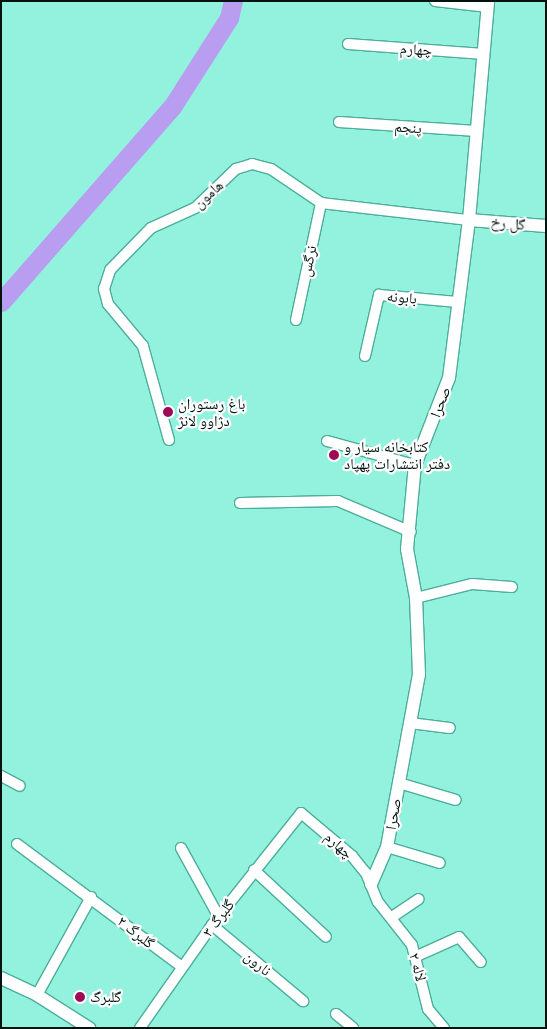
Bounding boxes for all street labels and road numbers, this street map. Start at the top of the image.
street label: چهارم [399,39,433,59]
street label: پنجم [394,117,422,137]
street label: هامون [189,176,227,212]
street label: گل رخ [490,213,526,233]
street label: نرگس [296,244,320,278]
street label: بابونه [386,287,418,307]
street label: صحرا [426,384,454,420]
street label: صحرا [381,797,405,831]
street label: چهارم [321,828,357,862]
street label: گلبرگ ۳ [198,896,238,940]
street label: گلبرگ ۲ [114,912,158,952]
street label: نارون [241,947,275,979]
street label: لاله ۲ [406,951,430,983]

